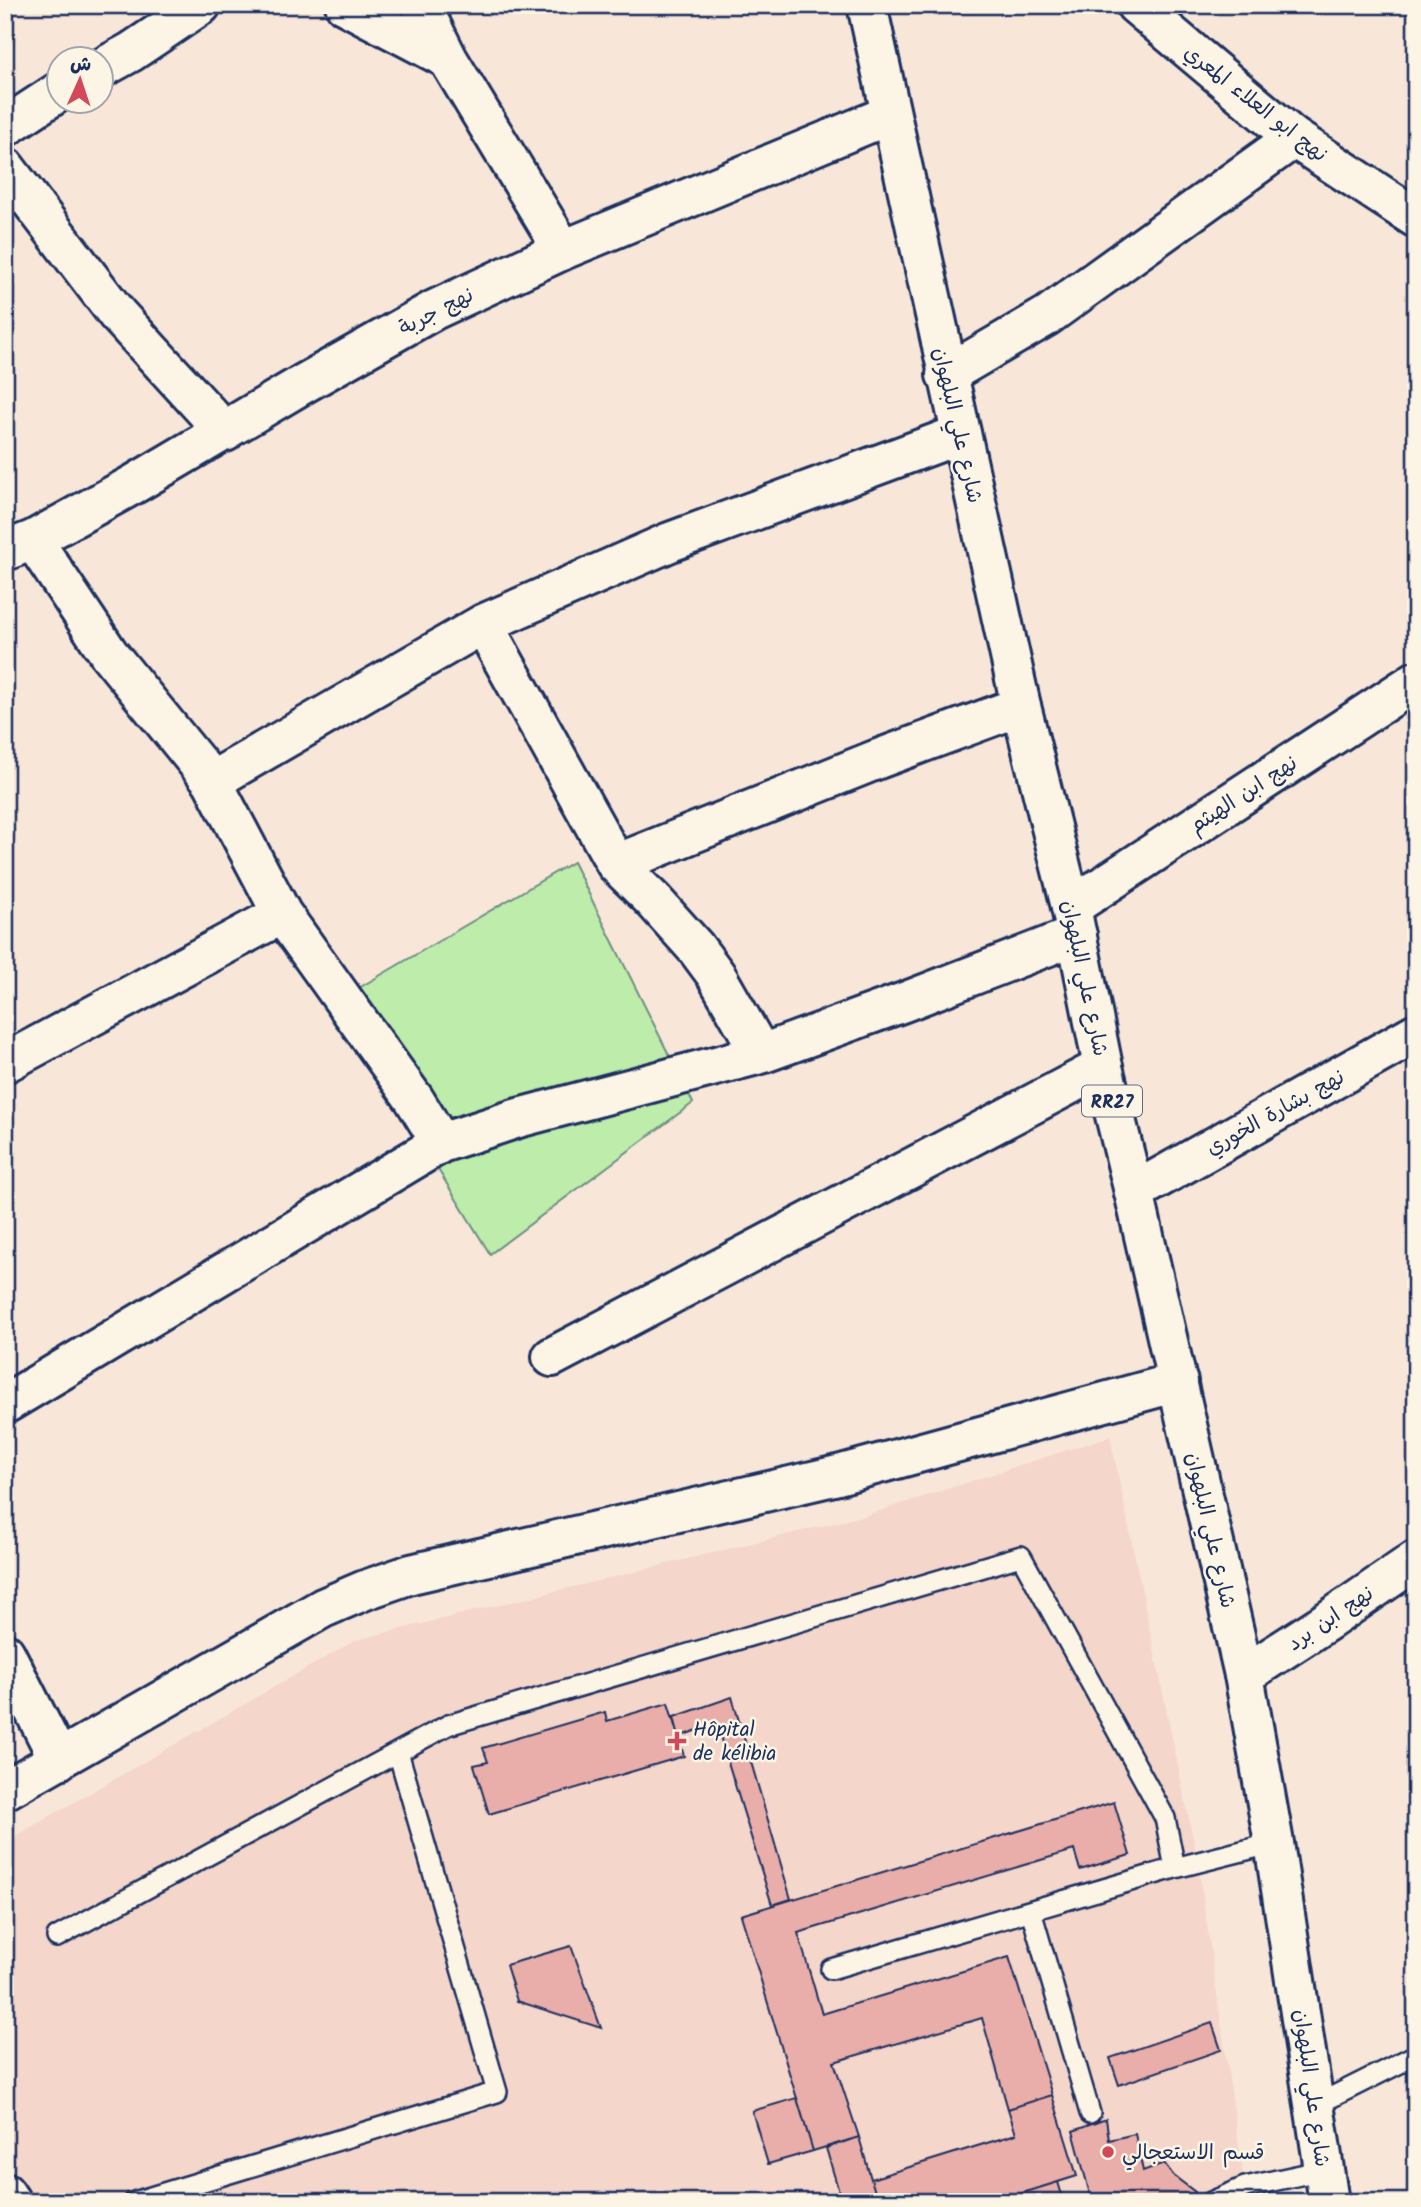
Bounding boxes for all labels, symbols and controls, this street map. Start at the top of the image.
street label: نهج ابو العلاء المعري [1176,37,1334,171]
north arrow [46,46,116,116]
text: ش [70,49,92,81]
street label: نهج جربة [393,279,480,345]
street label: شارع علي البلهوان [922,344,990,507]
street label: نهج ابن الهيثم [1183,748,1305,843]
street label: شارع علي البلهوان [1050,897,1116,1060]
street label: نهج بشارة الخوري [1200,1061,1351,1165]
road number: RR27 [1082,1086,1142,1116]
street label: شارع علي البلهوان [1175,1449,1243,1612]
street label: نهج ابن برد [1281,1578,1381,1660]
place label: Hôpital de kélibia [693,1714,776,1771]
marker: Hôpital de kélibia [667,1731,687,1751]
street label: شارع علي البلهوان [1282,2007,1338,2169]
place label: قسم الاستعجالي [1122,2137,1264,2171]
marker: قسم الاستعجالي [1100,2144,1116,2160]

